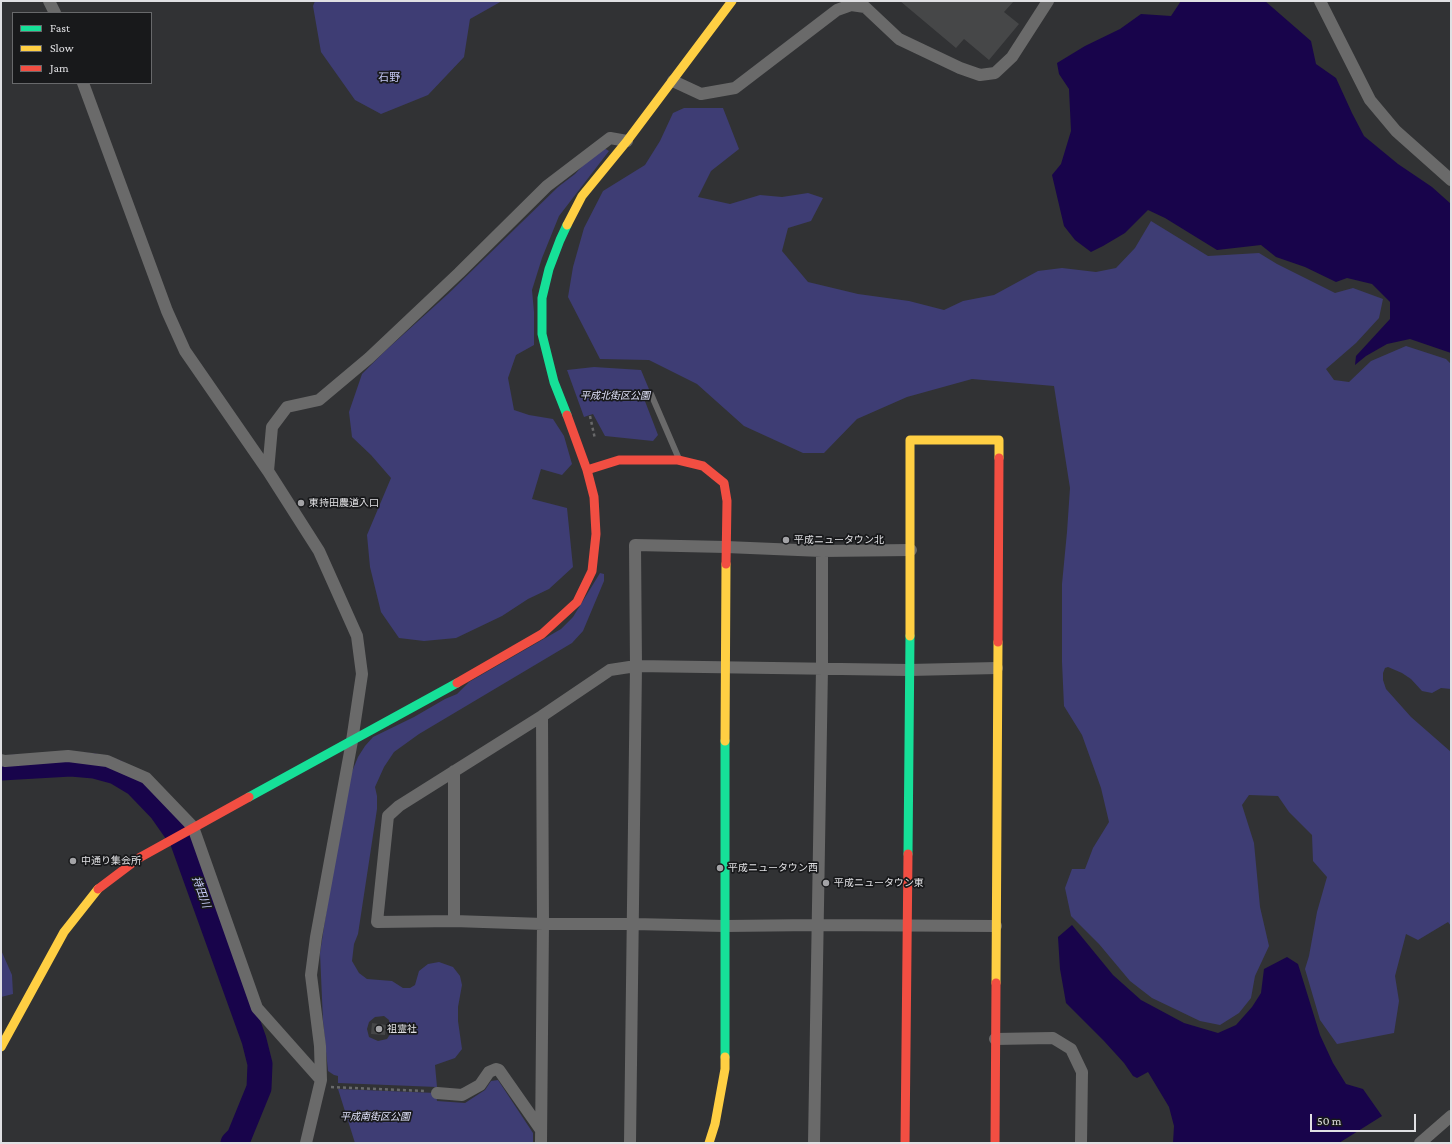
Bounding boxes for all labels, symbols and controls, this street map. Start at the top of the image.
legend [12,12,152,84]
text: Fast [50,21,70,35]
text: Slow [50,41,74,55]
text: Jam [50,61,69,75]
district label: 石野 [378,71,400,85]
park label: 平成北街区公園 [580,390,650,402]
place label: 東持田農道入口 [309,497,379,509]
marker: 東持田農道入口 [296,498,306,508]
place label: 平成ニュータウン北 [794,534,884,546]
marker: 平成ニュータウン北 [781,535,791,545]
place label: 中通り集会所 [81,855,141,867]
marker: 中通り集会所 [68,856,78,866]
place label: 平成ニュータウン西 [728,862,818,874]
marker: 平成ニュータウン西 [715,863,725,873]
water label: 持田川 [189,874,213,910]
place label: 平成ニュータウン東 [834,877,924,889]
marker: 平成ニュータウン東 [821,878,831,888]
place label: 祖霊社 [387,1023,417,1035]
marker: 祖霊社 [374,1024,384,1034]
scale bar [1312,1106,1418,1132]
park label: 平成南街区公園 [340,1111,410,1123]
text: 50 m [1317,1114,1341,1128]

